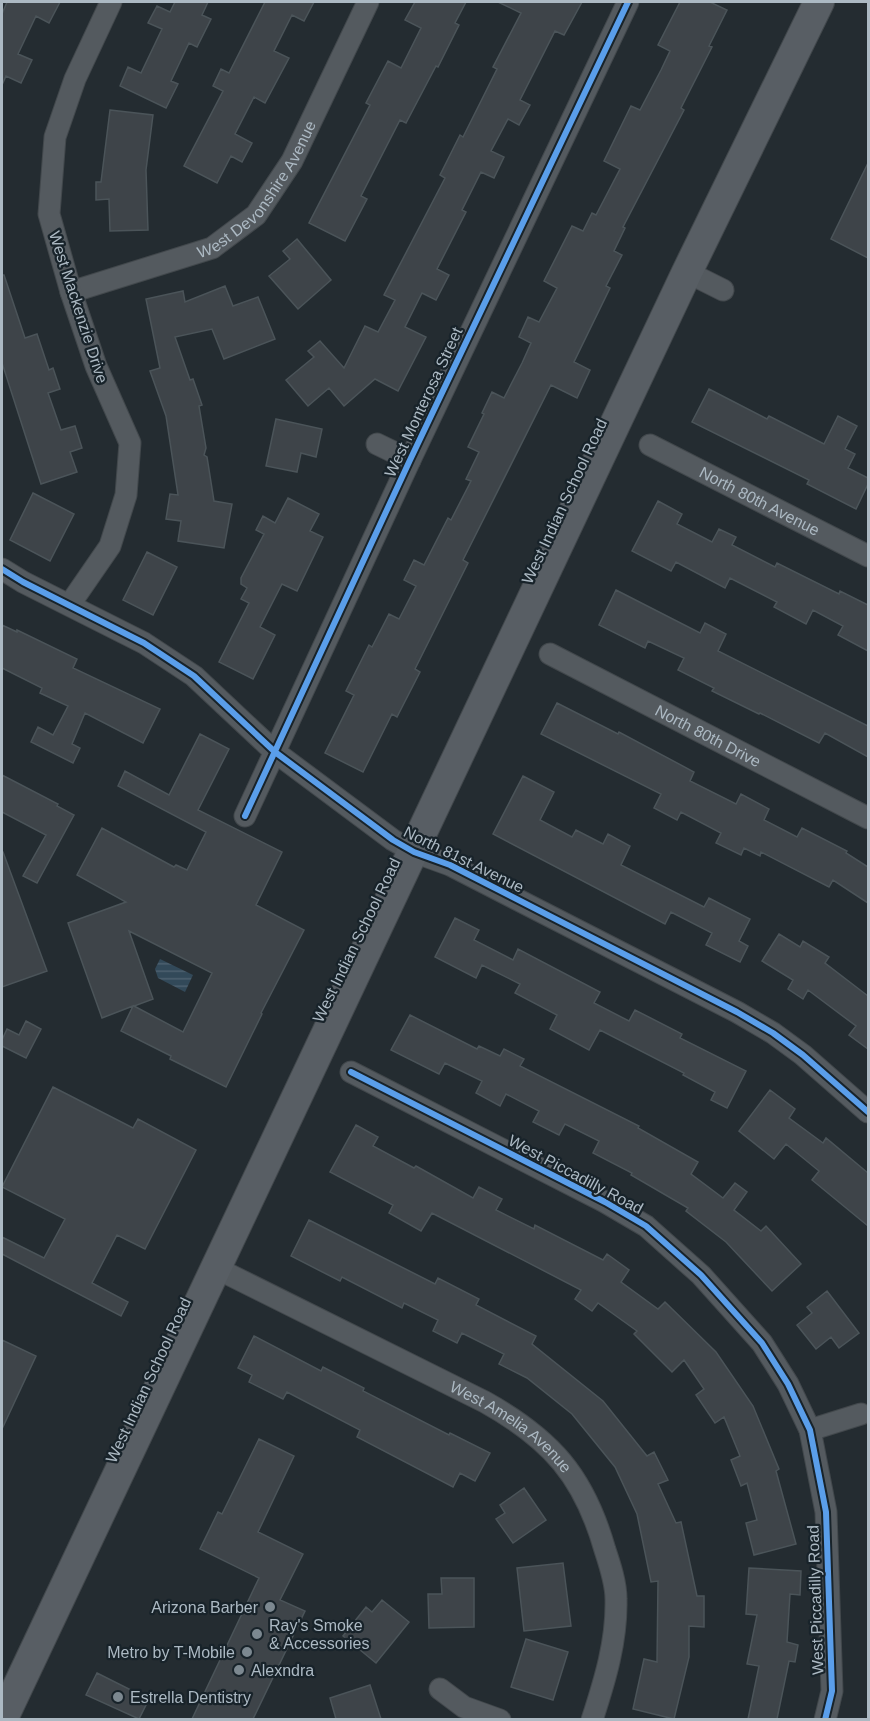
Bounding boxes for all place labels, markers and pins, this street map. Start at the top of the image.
place label: Arizona Barber [151,1599,259,1616]
marker: Arizona Barber [263,1600,277,1614]
place label: Ray's Smoke & Accessories [269,1617,369,1652]
marker: Ray's Smoke & Accessories [250,1627,264,1641]
place label: Metro by T-Mobile [107,1644,235,1661]
marker: Metro by T-Mobile [240,1645,254,1659]
place label: Alexndra [251,1662,314,1679]
marker: Alexndra [232,1663,246,1677]
place label: Estrella Dentistry [130,1689,251,1706]
marker: Estrella Dentistry [111,1690,125,1704]

